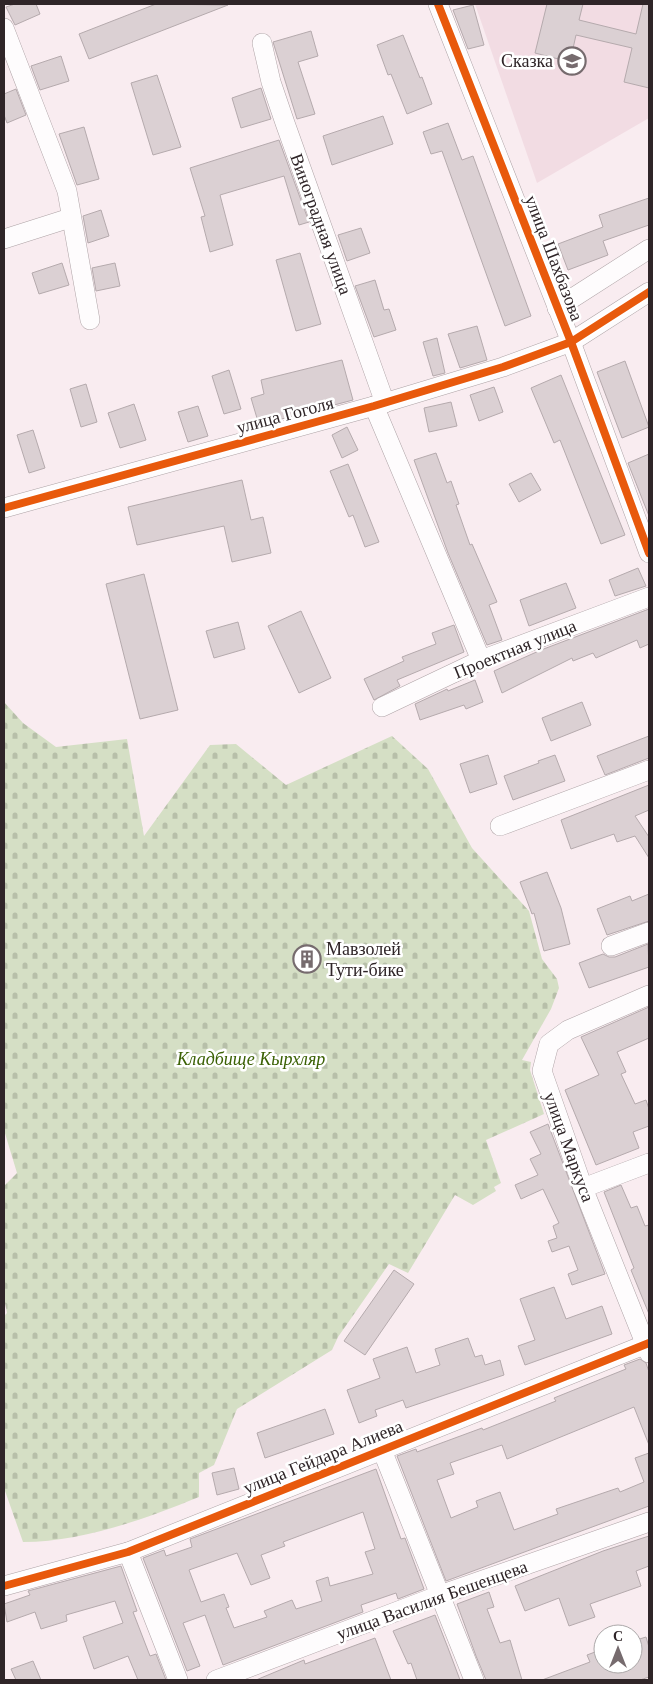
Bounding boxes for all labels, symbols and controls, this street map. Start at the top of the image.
school or university icon: Сказка [557,46,587,76]
place label: Сказка [501,51,553,71]
street label: Виноградная улица [286,151,356,297]
street label: улица Шахбазова [521,192,587,324]
street label: улица Гоголя [234,392,336,438]
street label: Проектная улица [451,615,579,683]
place label: Мавзолей Тути-бике [326,939,404,980]
building icon: Мавзолей Тути-бике [292,944,322,974]
park label: Кладбище Кырхляр [176,1049,325,1069]
street label: улица Маркуса [540,1089,598,1205]
street label: улица Гейдара Алиева [240,1416,406,1498]
street label: улица Василия Бешенцева [334,1556,530,1644]
north arrow [593,1624,643,1674]
text: С [613,1629,623,1644]

